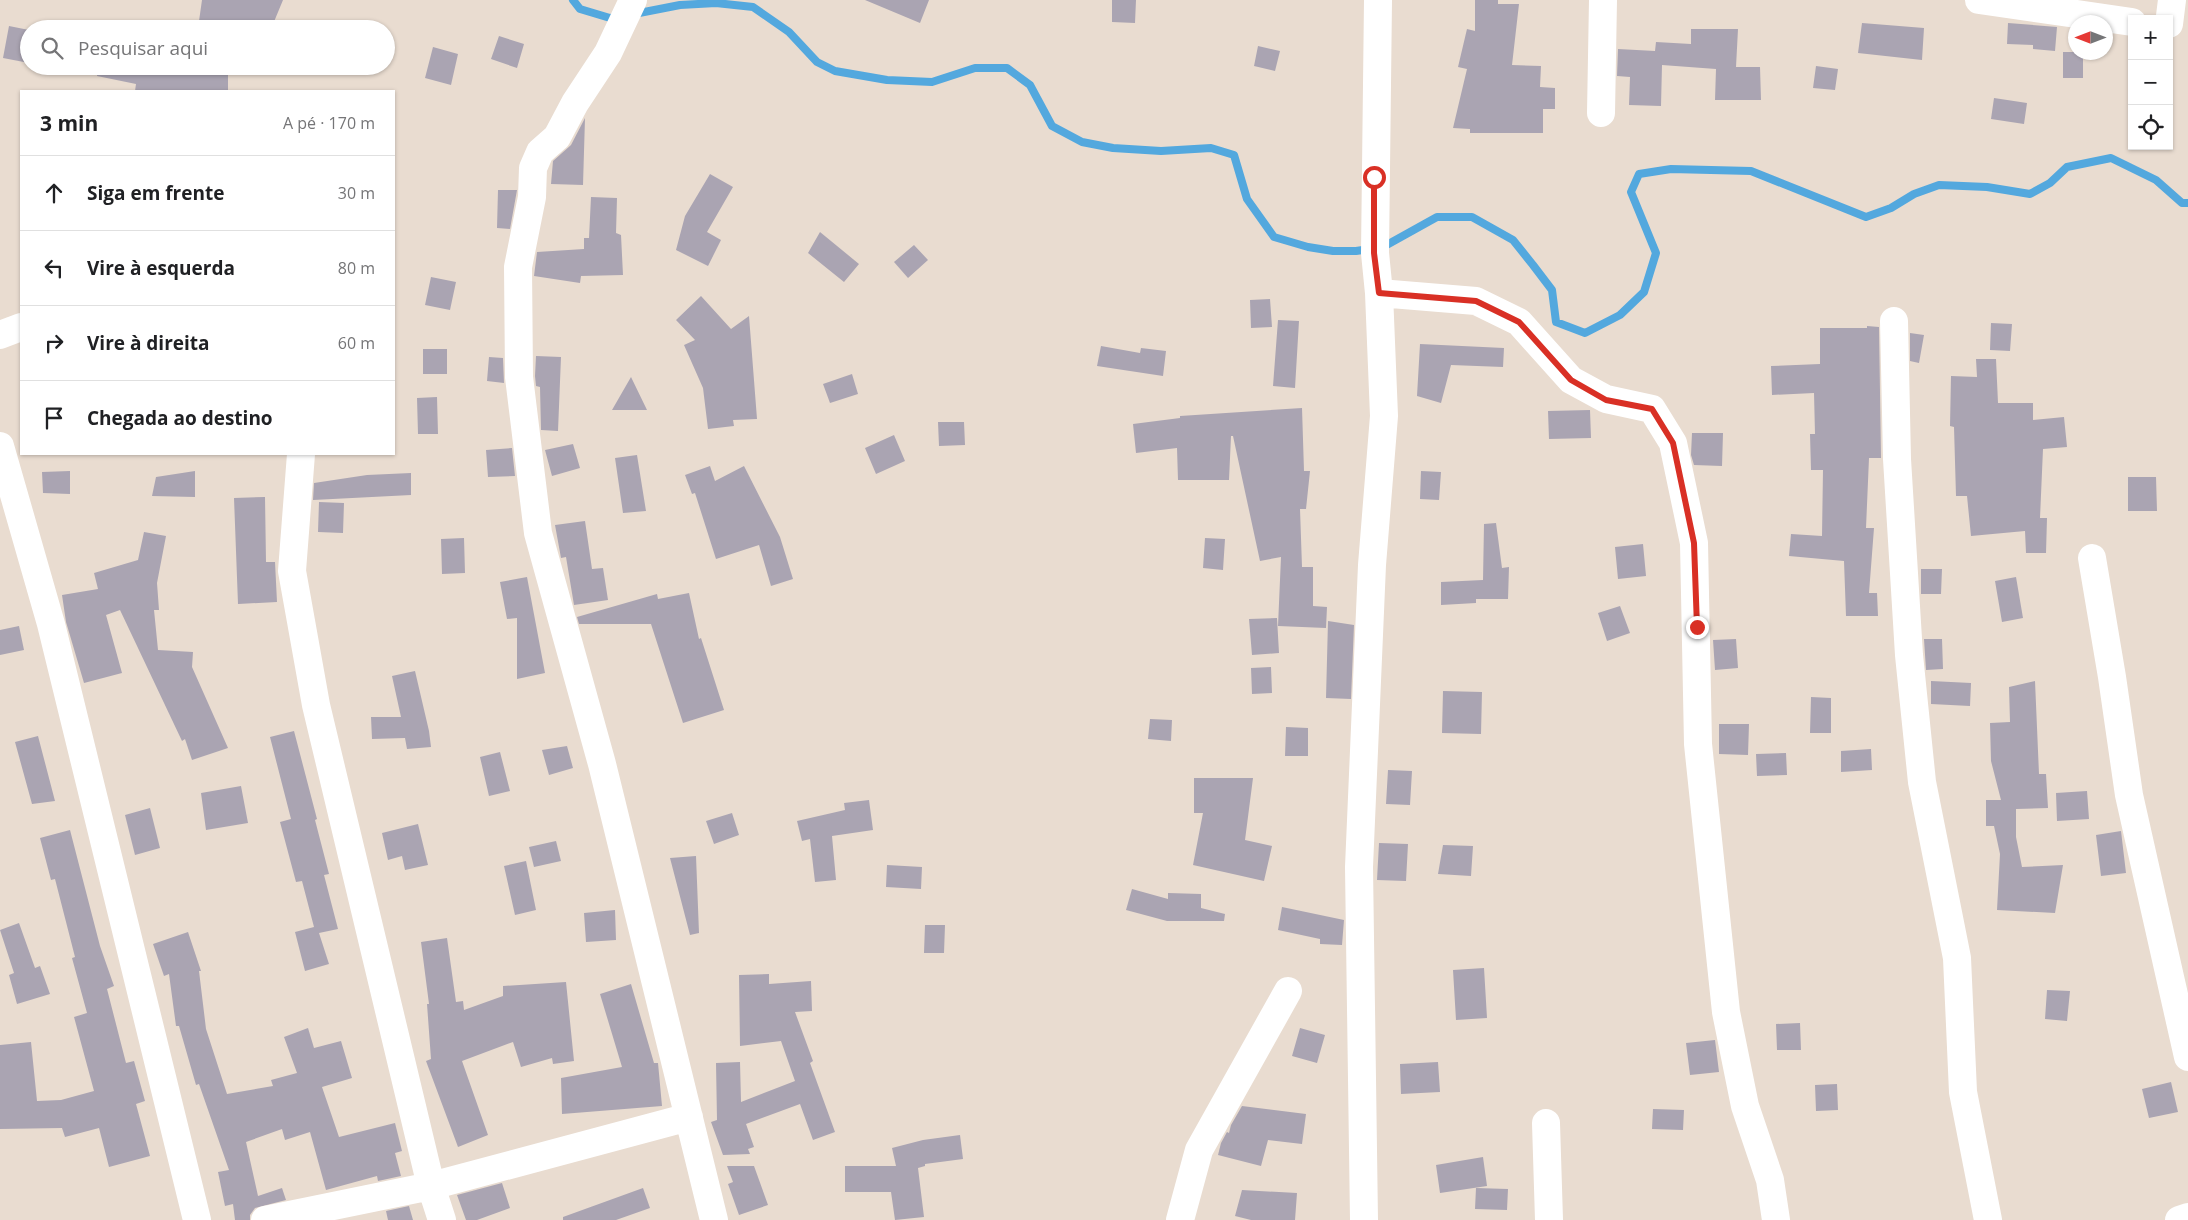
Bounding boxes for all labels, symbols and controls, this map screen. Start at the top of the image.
north arrow [2068,15,2113,60]
map controls [2128,15,2173,150]
button: + [2128,15,2173,60]
search box [20,20,395,75]
icon: search [38,34,66,62]
text: Pesquisar aqui [78,35,208,61]
button: − [2128,60,2173,105]
button: locate [2128,105,2173,150]
text: 3 min [40,109,98,137]
text: A pé · 170 m [283,112,375,134]
route start [1363,166,1386,189]
icon: ahead [40,179,68,207]
text: Siga em frente [87,180,224,206]
text: 30 m [338,182,375,204]
icon: left [40,254,68,282]
text: Vire à esquerda [87,255,235,281]
text: 80 m [338,257,375,279]
icon: right [40,329,68,357]
text: Vire à direita [87,330,210,356]
text: 60 m [338,332,375,354]
icon: arrive [40,404,68,432]
text: Chegada ao destino [87,405,273,431]
route end [1686,616,1709,639]

